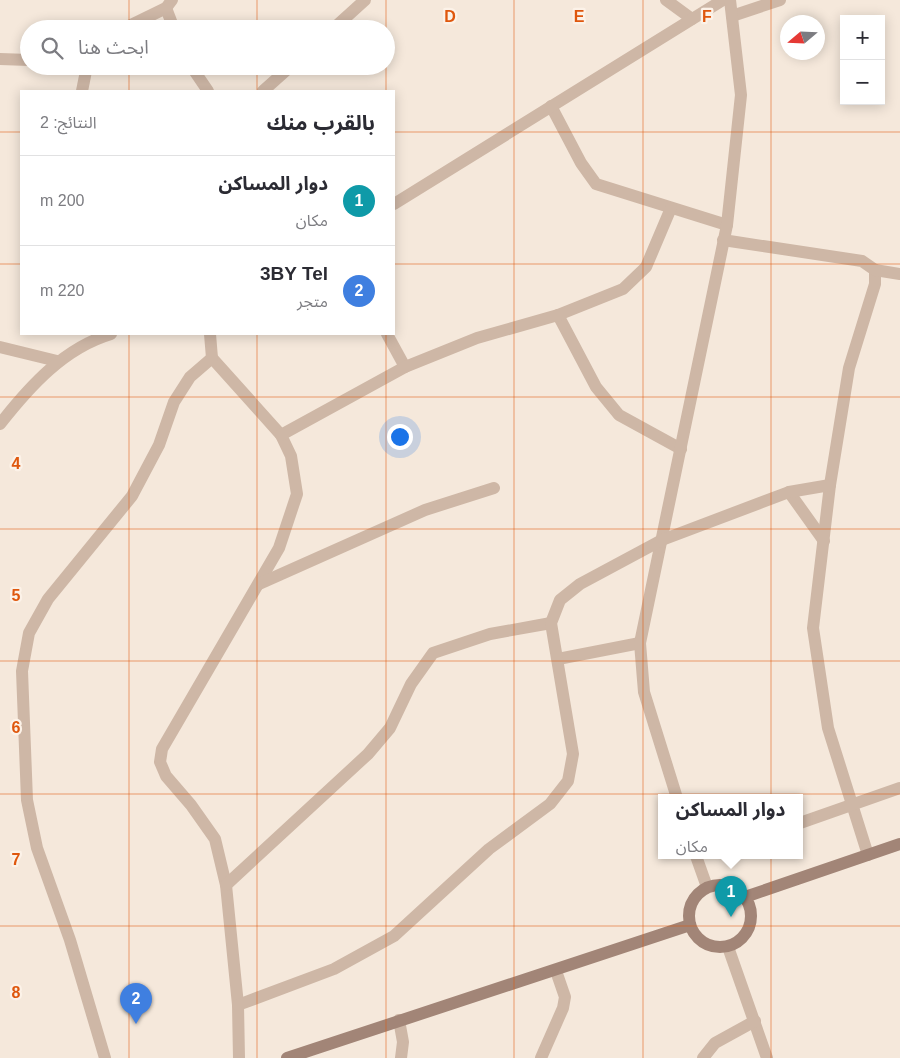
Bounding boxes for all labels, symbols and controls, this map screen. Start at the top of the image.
text: D [444,8,456,25]
text: E [574,8,585,25]
text: F [702,8,712,25]
north arrow [780,15,825,60]
map controls [840,15,885,105]
button: + [840,15,885,60]
search box [20,20,395,75]
icon: search [38,34,66,62]
text: ابحث هنا [78,37,149,58]
button: − [840,60,885,105]
text: بالقرب منك [267,111,375,134]
text: النتائج: 2 [40,114,97,131]
text: دوار المساكن [218,173,328,194]
text: 200 m [40,192,84,209]
text: 1 [355,192,363,209]
text: مكان [296,212,328,229]
text: 3BY Tel [260,263,328,284]
text: 220 m [40,282,84,299]
text: 2 [355,282,363,299]
text: متجر [297,293,328,310]
your location [387,424,413,450]
text: 4 [12,455,21,472]
text: 5 [12,587,21,604]
text: 6 [12,719,21,736]
popup [658,794,803,859]
text: دوار المساكن [676,799,785,820]
text: مكان [676,838,708,855]
text: 7 [12,851,21,868]
pin: 1 [715,876,747,917]
pin: 2 [120,983,152,1024]
text: 8 [12,984,21,1001]

